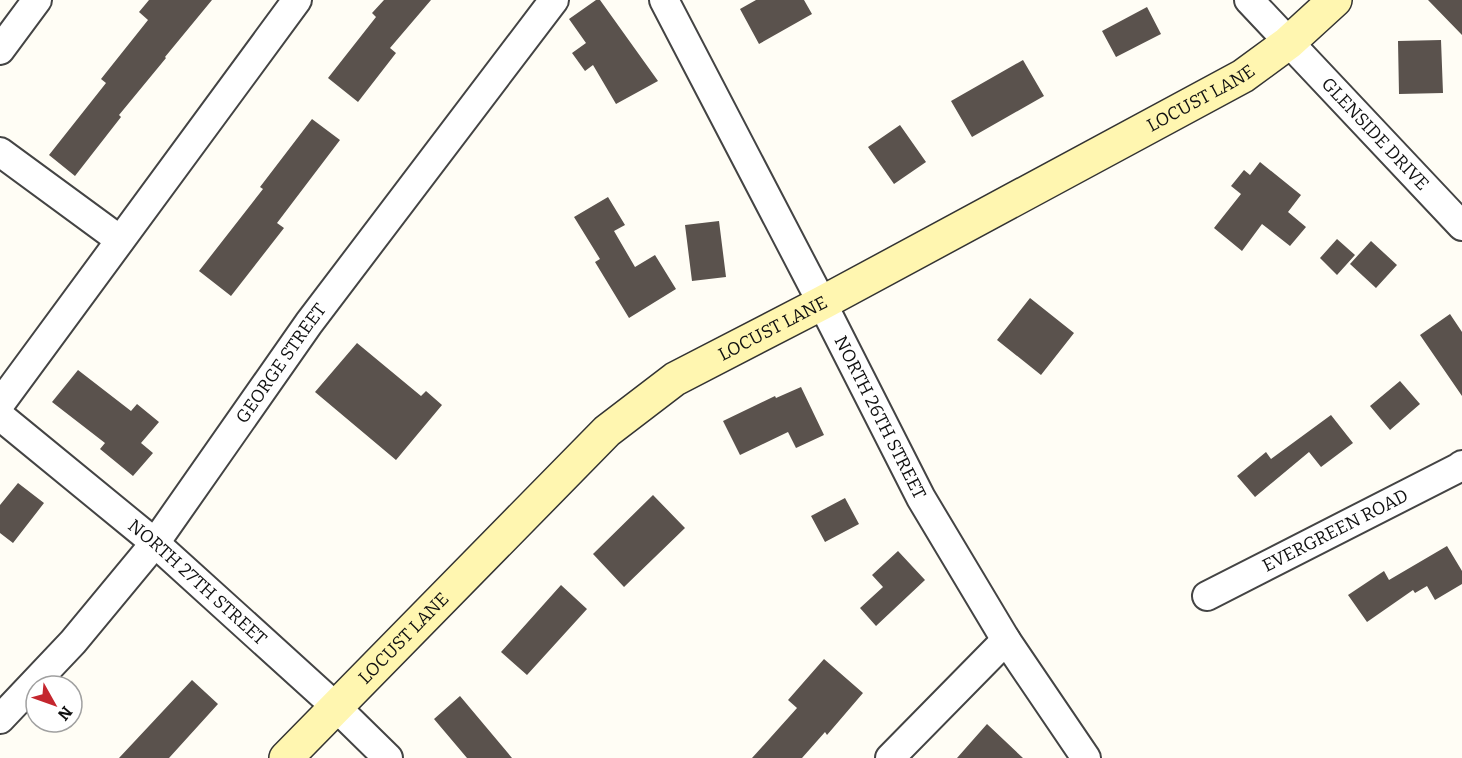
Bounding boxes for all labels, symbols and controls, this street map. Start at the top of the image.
street label: LOCUST LANE [1143,60,1259,137]
street label: GLENSIDE DRIVE [1317,73,1434,195]
street label: LOCUST LANE [715,291,831,366]
street label: GEORGE STREET [231,299,331,428]
street label: NORTH 26TH STREET [830,332,931,503]
street label: EVERGREEN ROAD [1259,484,1412,577]
street label: NORTH 27TH STREET [124,515,271,650]
street label: LOCUST LANE [354,588,453,688]
north arrow [24,674,84,734]
text: N [54,702,76,724]

